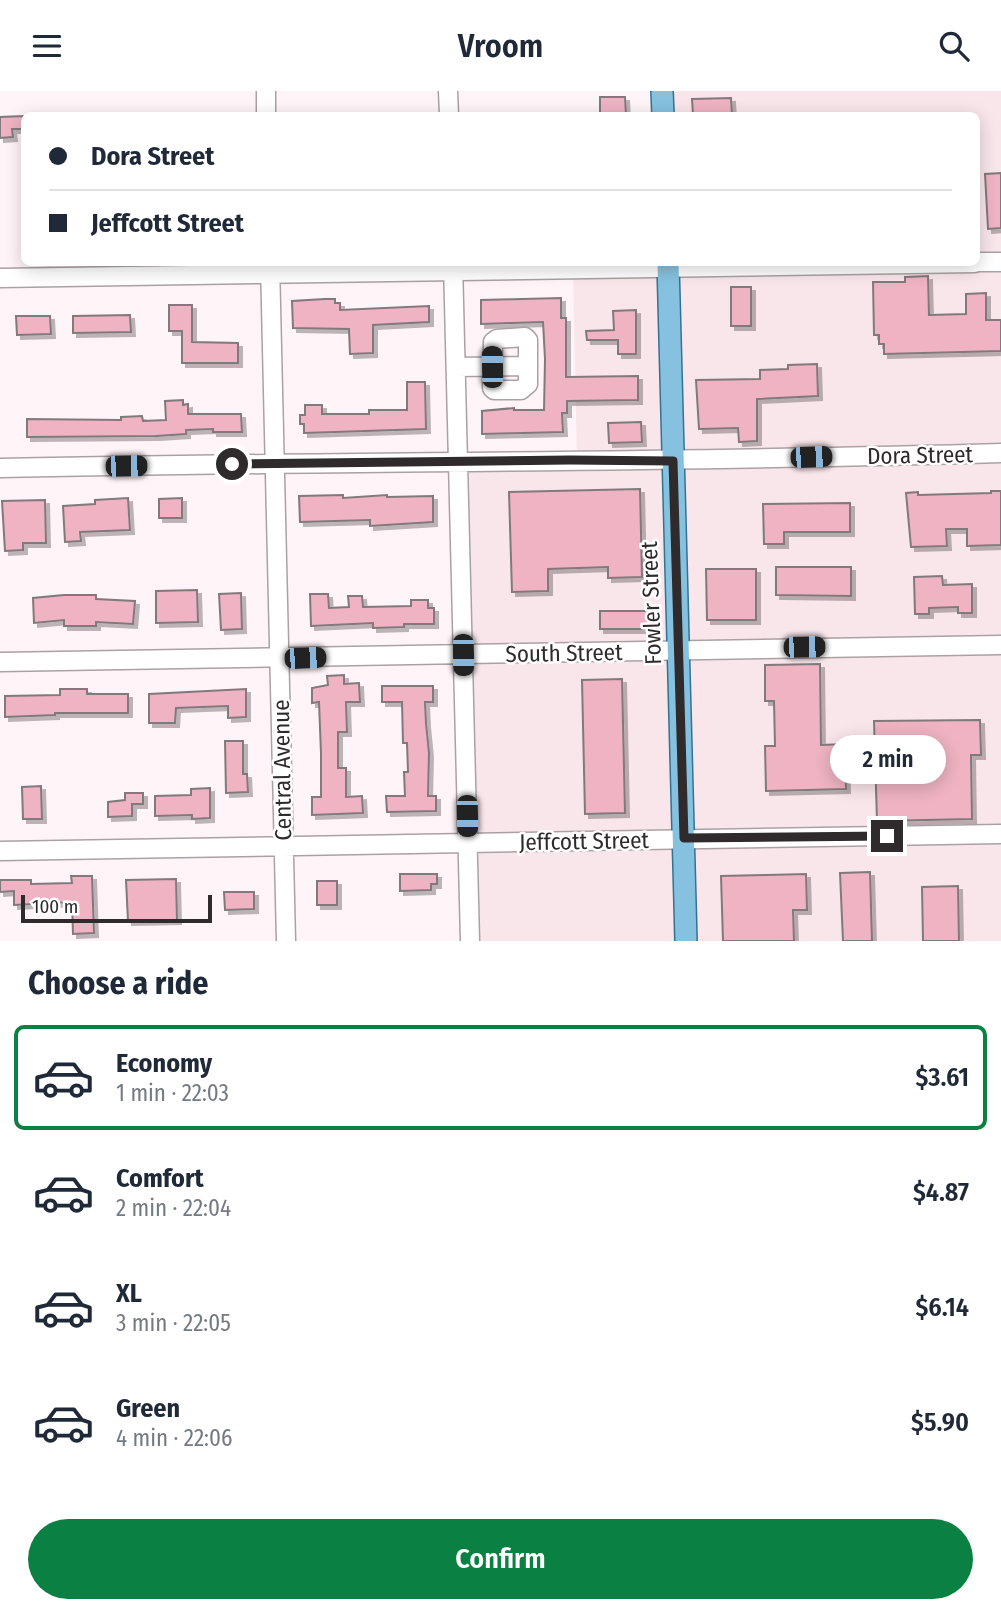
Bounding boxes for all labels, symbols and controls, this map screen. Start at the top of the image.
icon: menu [28,27,66,65]
text: Vroom [458,27,543,65]
icon: search [935,27,973,65]
text: Dora Street [91,141,214,172]
text: Jeffcott Street [91,208,244,239]
car [482,346,503,388]
street label: Dora Street [867,440,974,470]
car [790,446,833,468]
route start [216,448,248,480]
car [105,455,148,477]
street label: Fowler Street [635,540,667,665]
car [453,634,474,676]
car [783,636,826,658]
street label: South Street [505,638,623,668]
car [284,647,327,669]
street label: Central Avenue [267,699,297,841]
callout: 2 min [829,735,945,783]
text: 2 min [862,745,914,773]
car [457,795,478,837]
route end [871,820,903,852]
street label: Jeffcott Street [519,826,650,856]
scale bar [21,892,212,924]
text: 100 m [32,895,78,918]
text: Choose a ride [28,964,209,1002]
icon: car [32,1046,95,1109]
text: Economy [116,1048,212,1079]
text: $3.61 [915,1062,969,1093]
text: 1 min · 22:03 [116,1079,229,1107]
icon: car [32,1161,95,1224]
text: Comfort [116,1163,204,1194]
text: $4.87 [913,1177,969,1208]
text: 2 min · 22:04 [116,1194,231,1222]
icon: car [32,1276,95,1339]
text: XL [116,1278,142,1309]
text: $6.14 [915,1292,969,1323]
text: 3 min · 22:05 [116,1309,231,1337]
icon: car [32,1391,95,1454]
text: Green [116,1393,180,1424]
text: $5.90 [911,1407,969,1438]
text: 4 min · 22:06 [116,1424,232,1452]
button: Confirm [28,1519,973,1599]

